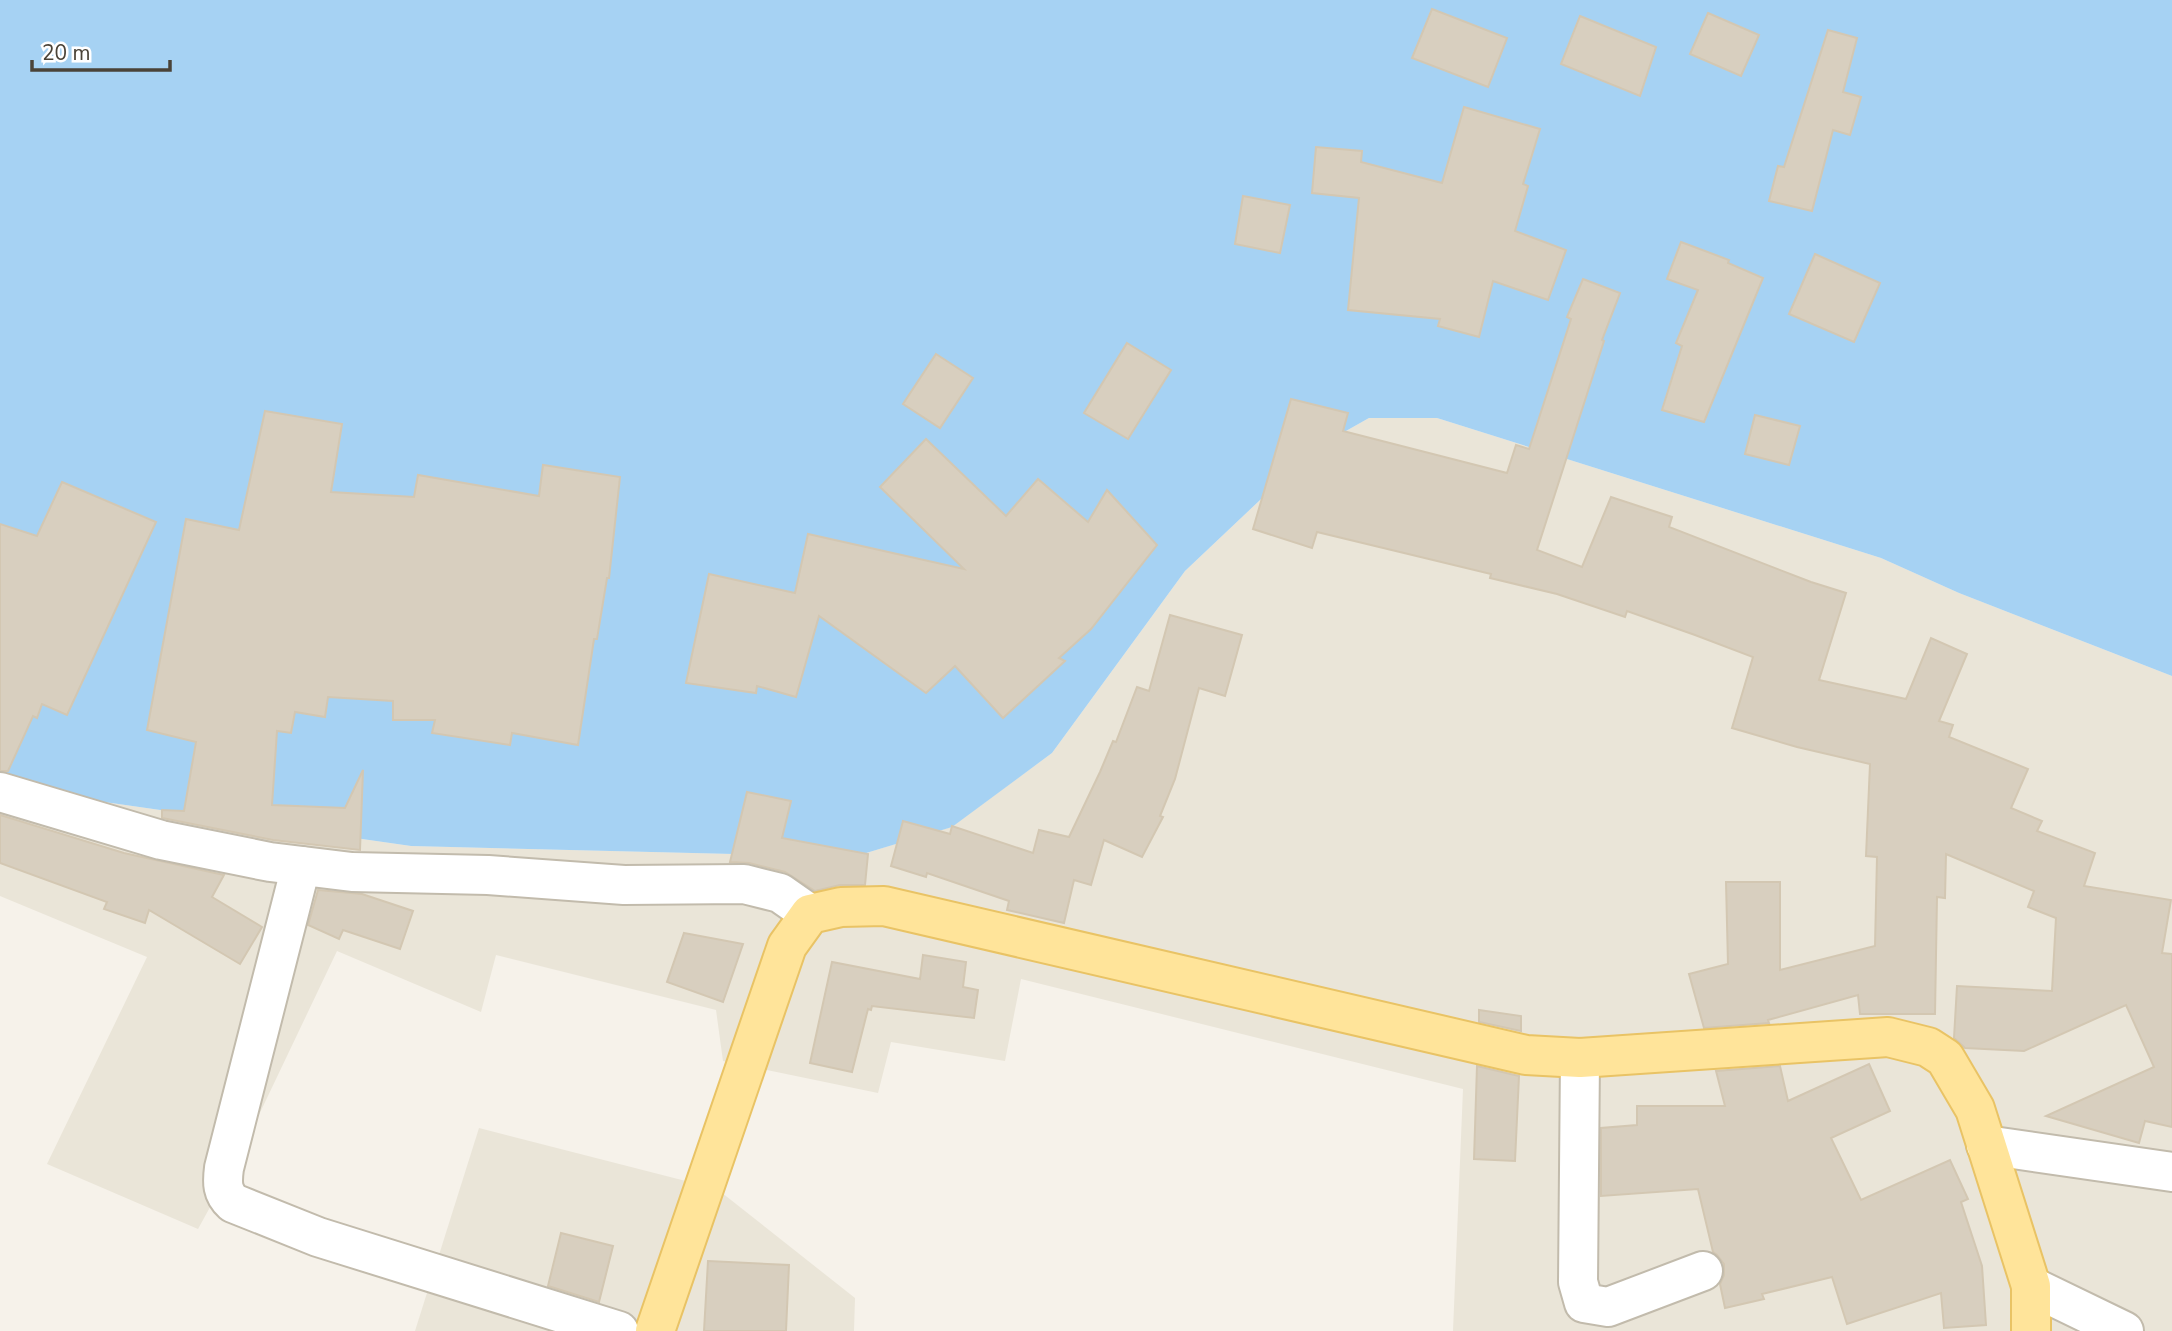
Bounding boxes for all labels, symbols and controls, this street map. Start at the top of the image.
scale bar [32,28,170,72]
text: 20 m [42,39,91,67]

